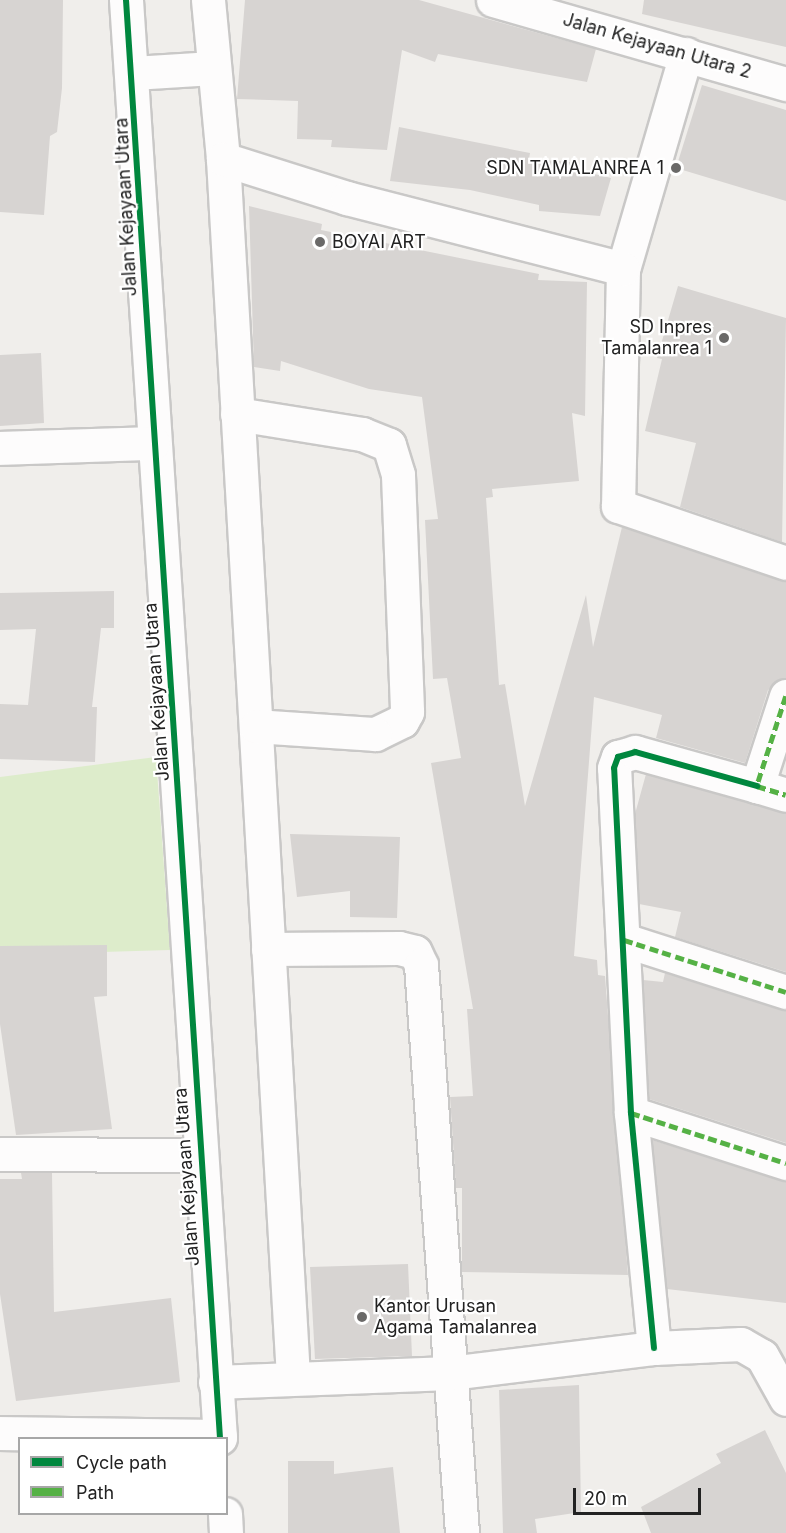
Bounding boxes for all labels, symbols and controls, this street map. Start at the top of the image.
street label: Jalan Kejayaan Utara 2 [560,9,754,83]
street label: Jalan Kejayaan Utara [111,117,141,297]
place label: SDN TAMALANREA 1 [486,157,664,179]
marker: SDN TAMALANREA 1 [669,161,683,175]
place label: BOYAI ART [332,231,426,253]
marker: BOYAI ART [313,235,327,249]
place label: SD Inpres Tamalanrea 1 [601,317,712,360]
marker: SD Inpres Tamalanrea 1 [717,331,731,345]
street label: Jalan Kejayaan Utara [140,602,174,782]
street label: Jalan Kejayaan Utara [170,1087,204,1267]
place label: Kantor Urusan Agama Tamalanrea [374,1296,537,1338]
marker: Kantor Urusan Agama Tamalanrea [355,1310,369,1324]
legend [18,1437,228,1515]
text: Cycle path [76,1452,167,1473]
scale bar [576,1476,704,1514]
text: Path [76,1482,114,1503]
text: 20 m [584,1488,627,1509]

